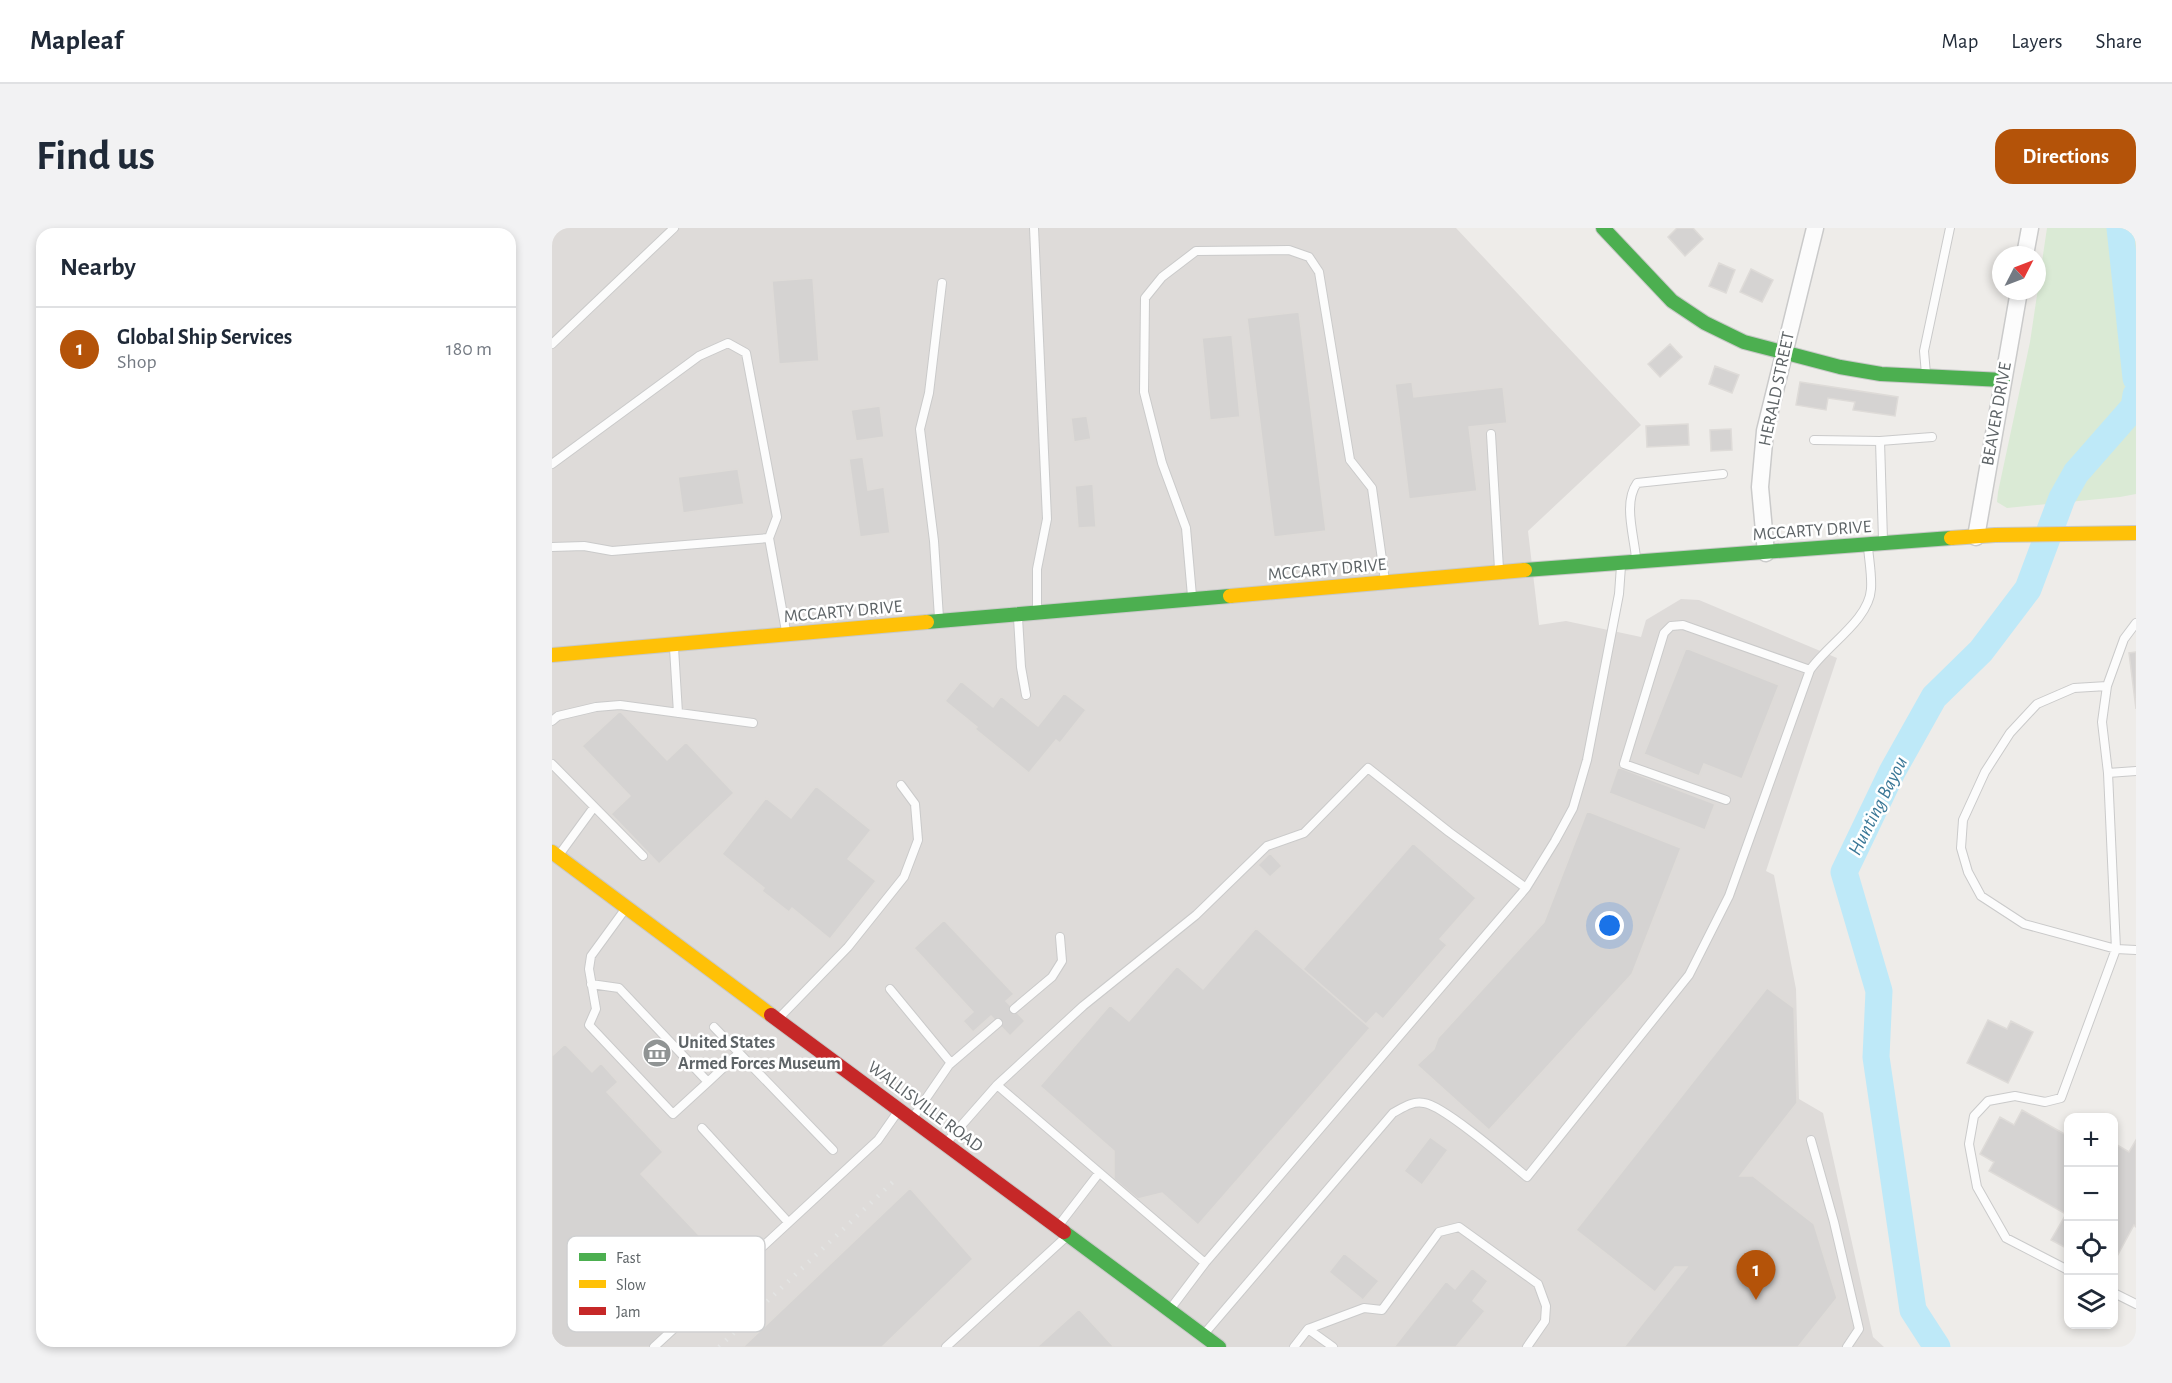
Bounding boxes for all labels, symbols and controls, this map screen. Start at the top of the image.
text: Mapleaf [30,27,123,55]
text: Map [1942,31,1978,52]
text: Layers [2011,31,2062,52]
text: Share [2095,31,2142,52]
button: Directions [1995,129,2136,184]
text: Find us [36,135,155,177]
north arrow [1992,246,2046,300]
text: Nearby [60,254,136,280]
text: Global Ship Services [117,326,292,348]
street label: HERALD STREET [1756,330,1798,448]
text: 1 [76,339,83,359]
text: 180 m [446,339,492,359]
text: Shop [117,352,157,372]
street label: BEAVER DRIVE [1979,360,2015,467]
street label: MCCARTY DRIVE [1752,518,1872,544]
street label: MCCARTY DRIVE [1267,556,1387,584]
street label: MCCARTY DRIVE [783,598,903,626]
water label: Hunting Bayou [1845,753,1911,859]
your location [1595,911,1624,940]
place label: United States Armed Forces Museum [678,1034,841,1073]
museum icon: United States Armed Forces Museum [641,1037,673,1069]
street label: WALLISVILLE ROAD [864,1058,986,1156]
map controls [2064,1113,2118,1329]
button: + [2064,1113,2118,1167]
button: − [2064,1167,2118,1221]
button: locate [2064,1221,2118,1275]
legend [567,1236,765,1332]
text: Fast [616,1250,641,1266]
pin: 1 [1736,1250,1776,1300]
button: layers [2064,1275,2118,1329]
text: Slow [616,1277,646,1293]
text: Jam [616,1304,641,1320]

